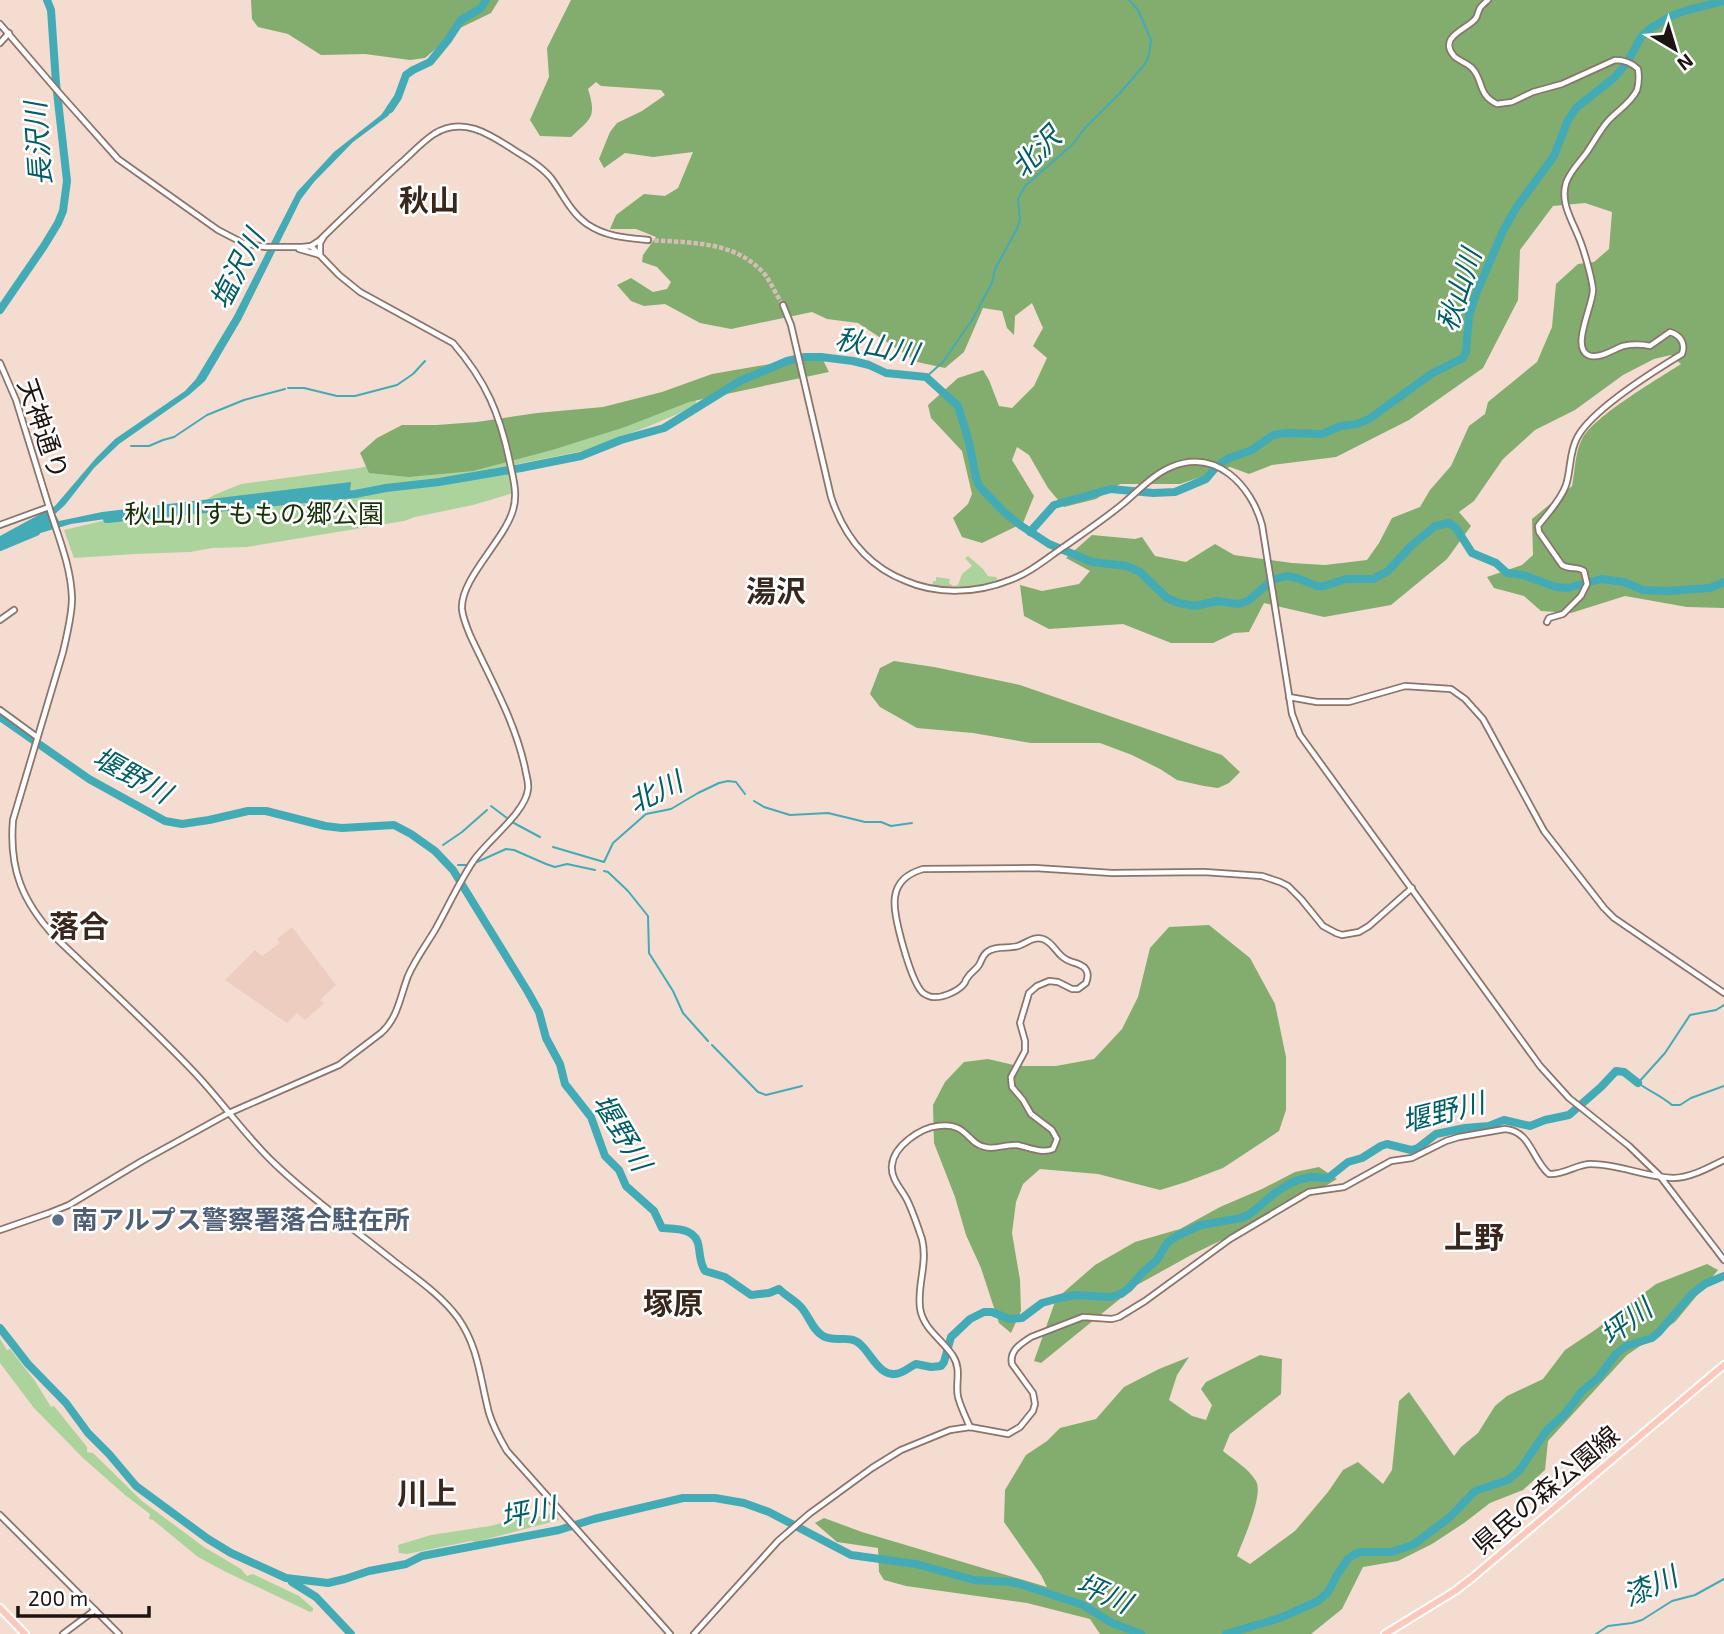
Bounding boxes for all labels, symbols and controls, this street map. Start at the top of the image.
north arrow [1640,14,1710,84]
text: N [1673,50,1698,76]
water label: 長沢川 [17,98,57,187]
water label: 北沢 [1003,117,1070,183]
district label: 秋山 [399,181,459,217]
water label: 塩沢川 [202,221,272,314]
water label: 秋山川 [1429,242,1488,335]
water label: 秋山川 [833,320,925,370]
street label: 天神通り [13,374,76,483]
park label: 秋山川すももの郷公園 [124,497,384,528]
district label: 湯沢 [746,572,806,608]
water label: 堰野川 [88,739,180,811]
water label: 北川 [622,762,690,819]
district label: 落合 [49,907,109,943]
water label: 堰野川 [1398,1084,1491,1138]
water label: 堰野川 [587,1087,661,1179]
place label: 南アルプス警察署落合駐在所 [72,1203,410,1234]
marker: 南アルプス警察署落合駐在所 [50,1212,66,1228]
district label: 上野 [1444,1218,1504,1254]
district label: 塚原 [643,1284,703,1320]
water label: 坪川 [1593,1289,1660,1352]
street label: 県民の森公園線 [1465,1418,1625,1559]
district label: 川上 [397,1474,457,1510]
water label: 坪川 [497,1488,561,1533]
water label: 漆川 [1617,1557,1685,1612]
water label: 坪川 [1072,1565,1140,1620]
scale bar [18,1574,149,1618]
text: 200 m [28,1585,88,1610]

